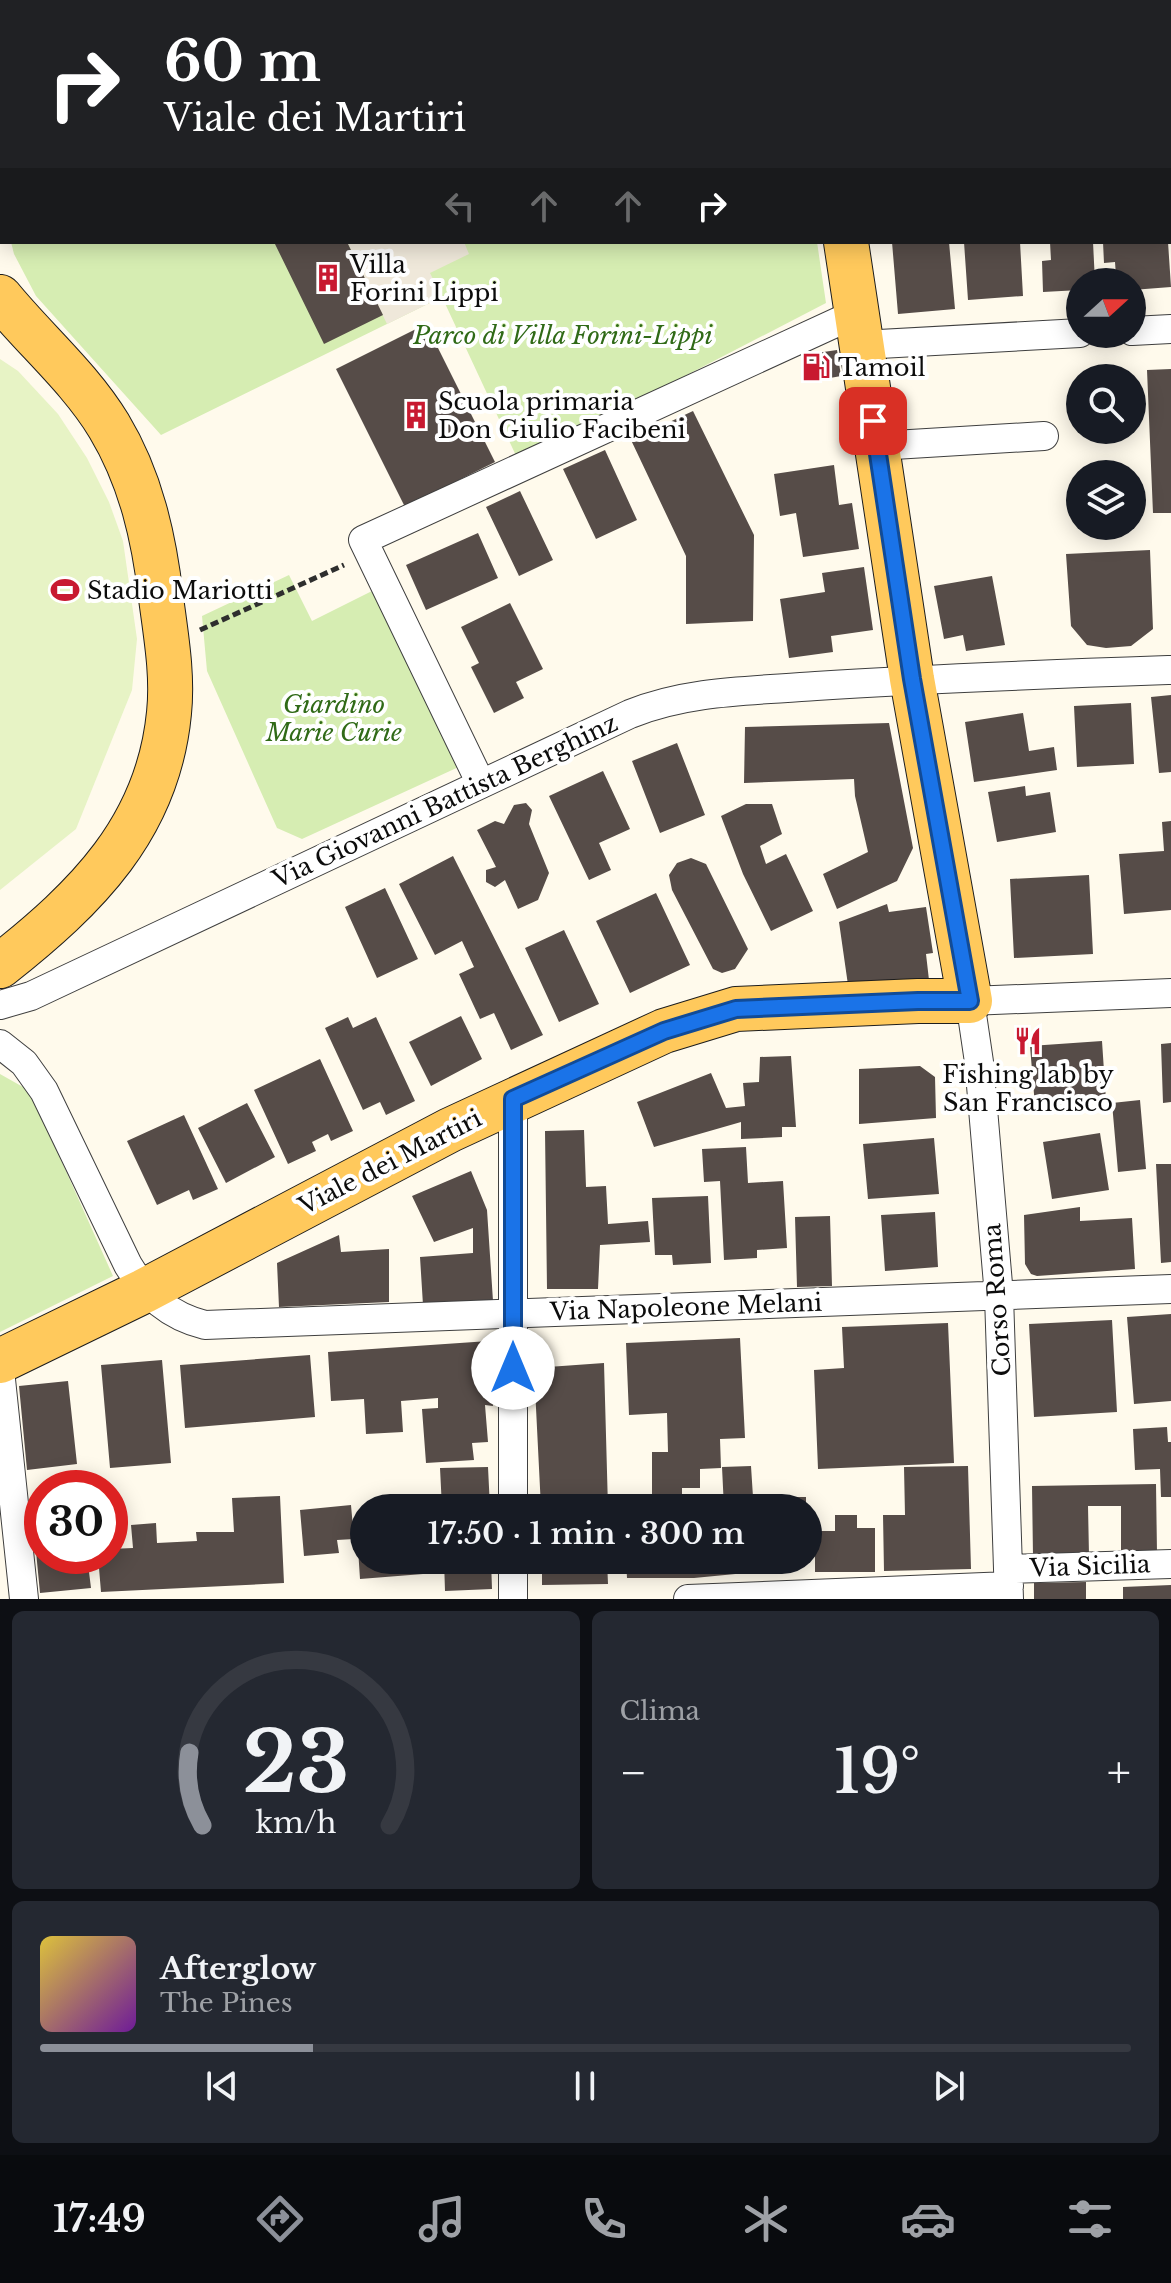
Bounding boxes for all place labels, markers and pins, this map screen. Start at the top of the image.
place label: Villa Forini Lippi [349,250,498,307]
building icon: Villa Forini Lippi [313,263,343,293]
fuel station icon: Tamoil [801,352,831,382]
place label: Tamoil [838,353,926,382]
place label: Scuola primaria Don Giulio Facibeni [438,387,686,444]
pin [839,387,907,455]
building icon: Scuola primaria Don Giulio Facibeni [401,400,431,430]
sports icon: Stadio Mariotti [50,575,80,605]
place label: Stadio Mariotti [87,576,273,605]
restaurant icon: Fishing lab by San Francisco [1013,1026,1043,1056]
place label: Fishing lab by San Francisco [942,1060,1114,1117]

